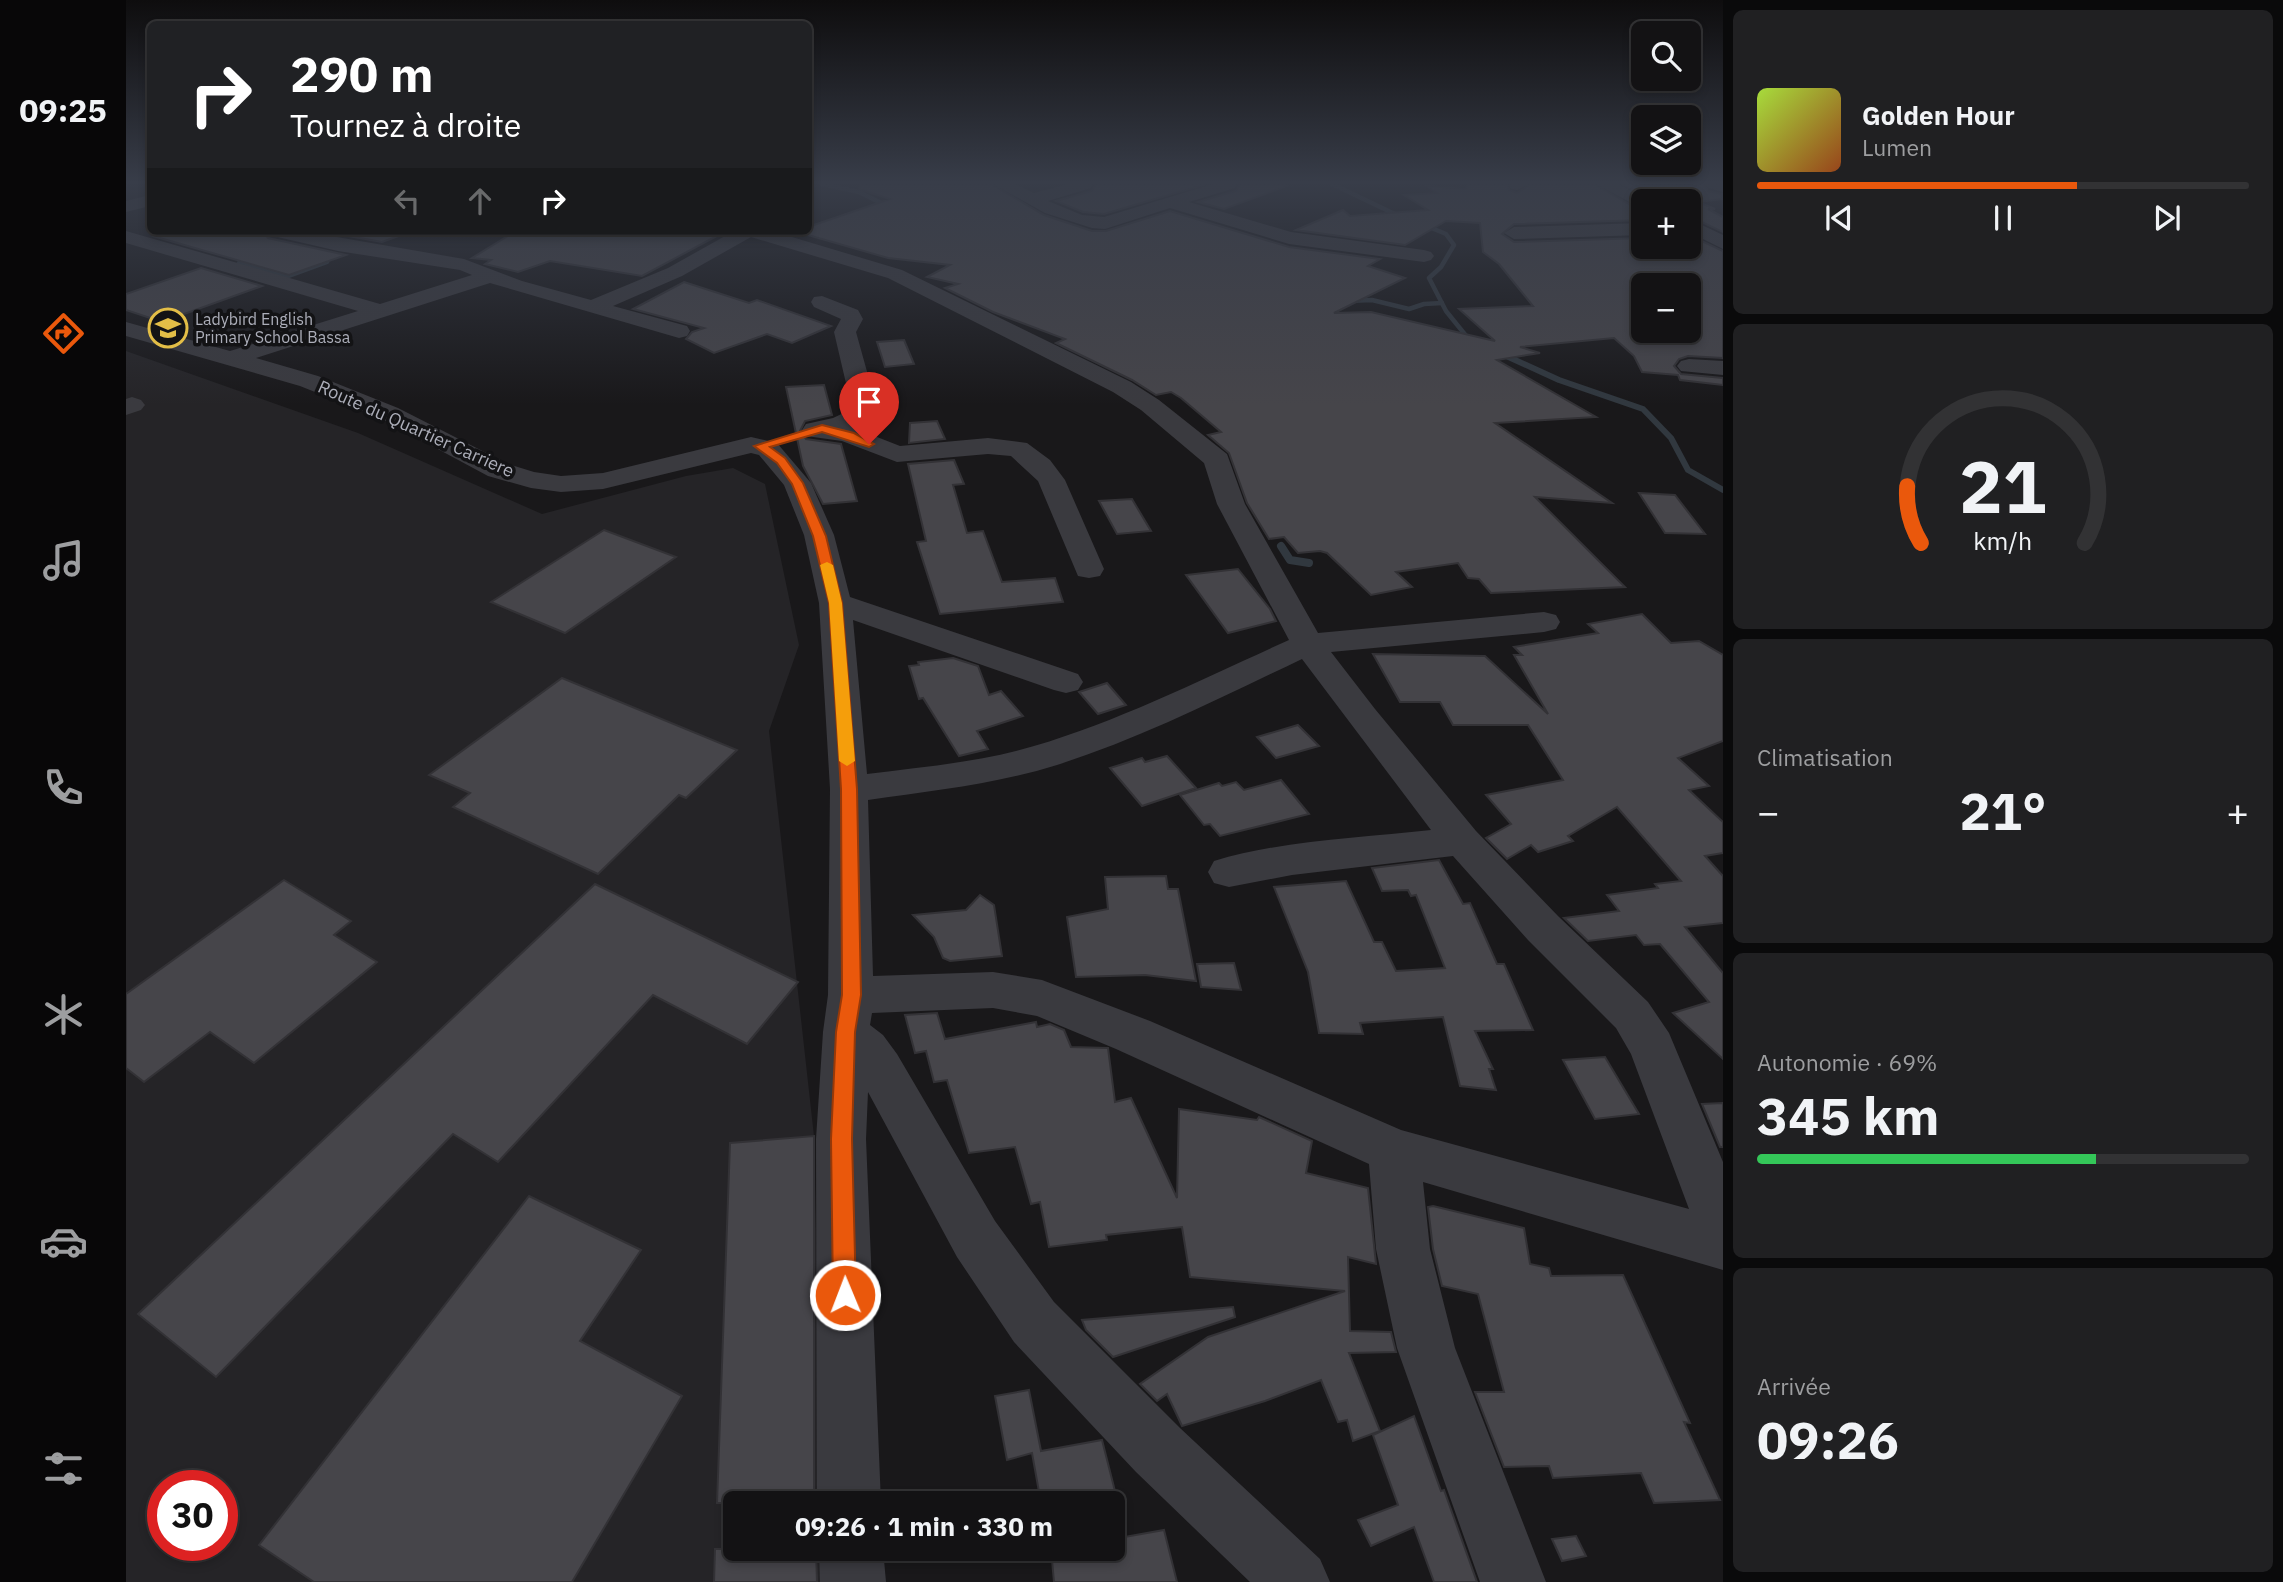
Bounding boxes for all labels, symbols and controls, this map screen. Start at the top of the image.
map controls [1631,21,1701,343]
button: search [1631,21,1701,91]
text: 290 m [290,42,434,105]
icon: right [175,49,266,140]
text: 09:25 [19,89,107,131]
text: Golden Hour [1862,98,2015,132]
text: Tournez à droite [290,104,521,146]
button: layers [1631,105,1701,175]
text: Lumen [1862,132,1932,162]
icon: left [388,182,426,220]
icon: ahead [461,182,499,220]
icon: right [534,182,572,220]
button: + [1631,189,1701,259]
icon: previous [1820,199,1858,237]
icon: pause [1984,199,2022,237]
icon: next [2148,199,2186,237]
button: − [1631,273,1701,343]
school or university icon: Ladybird English Primary School Bassa [147,307,189,349]
icon: directions [39,309,88,358]
place label: Ladybird English Primary School Bassa [195,309,351,347]
pin [839,372,899,444]
street label: Route du Quartier Carriere [314,375,518,482]
icon: arrive [850,383,888,421]
text: 21 [1959,438,2047,533]
text: km/h [1974,523,2032,556]
icon: music [39,536,88,585]
text: Climatisation [1757,742,1893,772]
icon: phone [39,763,88,812]
text: 21° [1960,777,2046,844]
text: − [1757,787,1780,836]
text: + [2226,787,2249,836]
icon: climate [39,990,88,1039]
text: Autonomie · 69% [1757,1047,1937,1077]
text: 345 km [1757,1082,1939,1149]
icon: car [39,1217,88,1266]
position arrow [808,1258,882,1332]
text: Arrivée [1757,1371,1831,1401]
text: 09:26 [1757,1406,1899,1473]
icon: filters [39,1444,88,1493]
speed limit sign: 30 [147,1470,238,1561]
text: 09:26 · 1 min · 330 m [795,1509,1053,1543]

